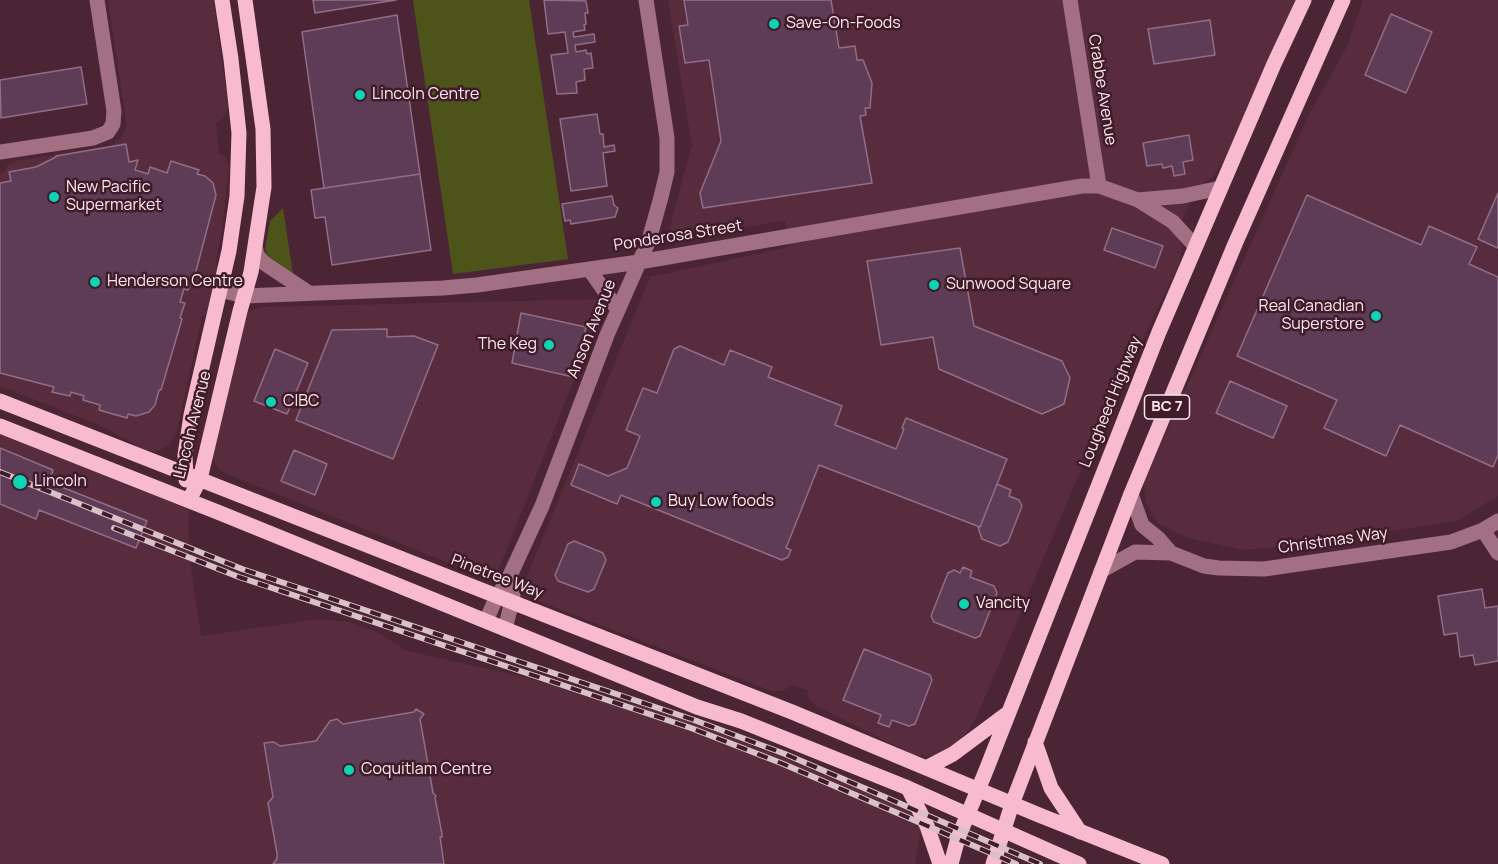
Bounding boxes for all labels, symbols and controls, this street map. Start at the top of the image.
place label: Save-On-Foods [786,14,901,34]
marker: Save-On-Foods [767,17,781,31]
street label: Crabbe Avenue [1084,33,1120,147]
place label: Lincoln Centre [372,85,479,105]
marker: Lincoln Centre [353,88,367,102]
place label: New Pacific Supermarket [66,178,162,216]
marker: New Pacific Supermarket [47,190,61,204]
street label: Ponderosa Street [612,216,744,256]
place label: Henderson Centre [107,272,243,292]
marker: Henderson Centre [88,275,102,289]
place label: Sunwood Square [946,275,1071,295]
street label: Anson Avenue [563,277,621,381]
marker: Sunwood Square [927,278,941,292]
place label: Real Canadian Superstore [1259,297,1364,335]
marker: Real Canadian Superstore [1369,309,1383,323]
street label: Lougheed Highway [1076,334,1146,470]
place label: The Keg [478,335,537,355]
marker: The Keg [542,338,556,352]
street label: Lincoln Avenue [170,369,216,481]
place label: CIBC [283,392,319,412]
marker: CIBC [264,395,278,409]
road number: BC 7 [1144,395,1190,419]
place label: Lincoln [34,472,87,492]
marker: Lincoln [11,473,29,491]
place label: Buy Low foods [668,492,774,512]
marker: Buy Low foods [649,495,663,509]
street label: Christmas Way [1277,524,1389,558]
street label: Pinetree Way [448,551,546,603]
place label: Vancity [976,594,1030,614]
marker: Vancity [957,597,971,611]
place label: Coquitlam Centre [361,760,492,780]
marker: Coquitlam Centre [342,763,356,777]

